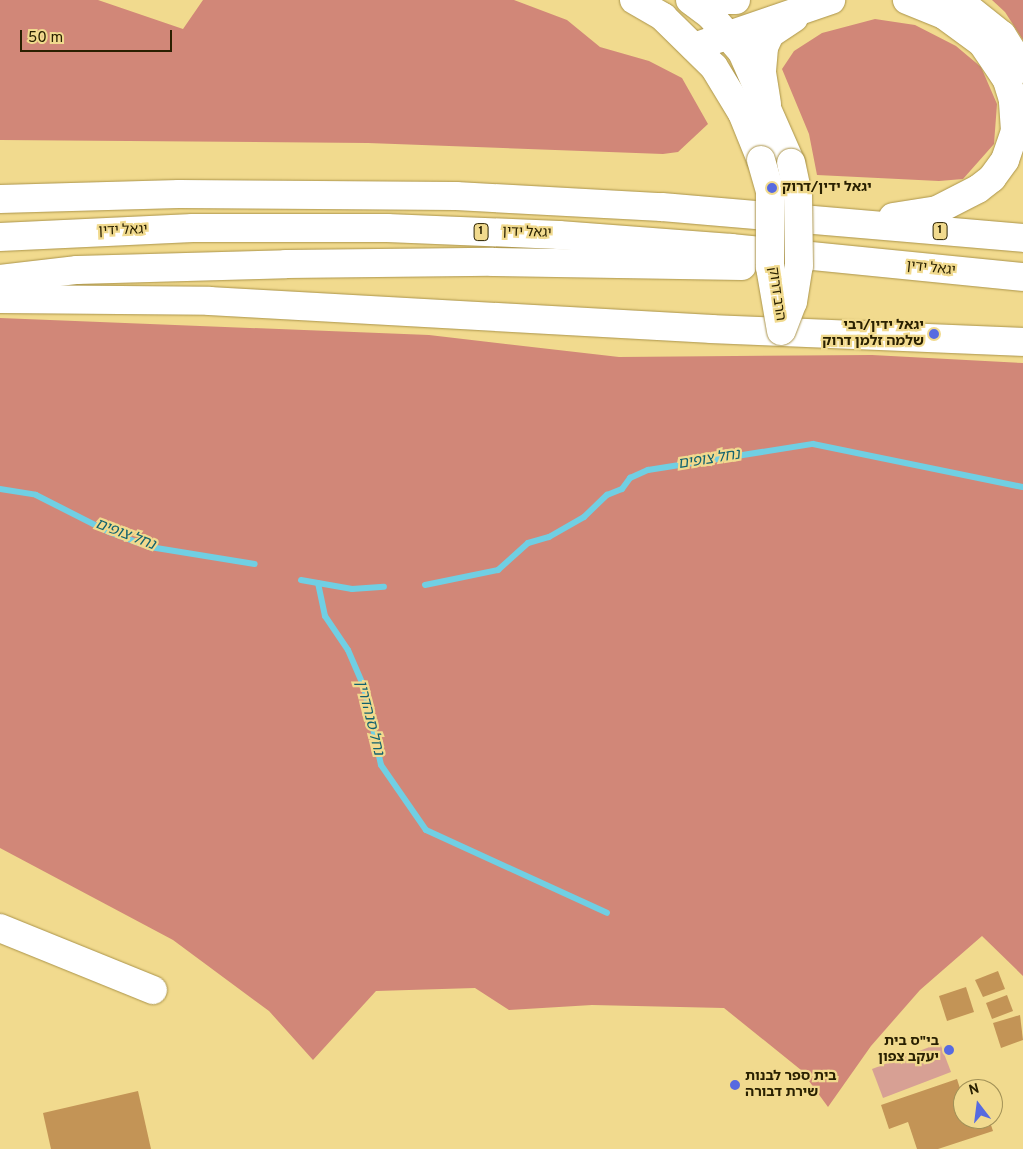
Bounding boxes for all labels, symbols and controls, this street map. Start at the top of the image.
scale bar [22,20,175,52]
text: 50 m [28,29,63,48]
place label: יגאל ידין/דרוק [782,180,872,196]
marker: יגאל ידין/דרוק [766,182,778,194]
street label: יגאל ידין [98,222,148,240]
road number: 1 [474,222,488,242]
road number: 1 [932,222,948,240]
street label: יגאל ידין [502,224,552,242]
street label: יגאל ידין [906,258,956,280]
street label: הרב דרוק [764,266,788,322]
place label: יגאל ידין/רבי שלמה זלמן דרוק [822,318,924,351]
marker: יגאל ידין/רבי שלמה זלמן דרוק [928,328,940,340]
water label: נחל צופים [677,446,741,474]
water label: נחל צופים [93,515,157,555]
water label: נחל סנהדרין [351,679,387,757]
place label: בי"ס בית יעקב צפון [878,1034,939,1066]
marker: בי"ס בית יעקב צפון [943,1044,955,1056]
place label: בית ספר לבנות שירת דבורה [745,1069,837,1102]
marker: בית ספר לבנות שירת דבורה [729,1079,741,1091]
north arrow [953,1079,1003,1129]
text: N [967,1080,981,1100]

